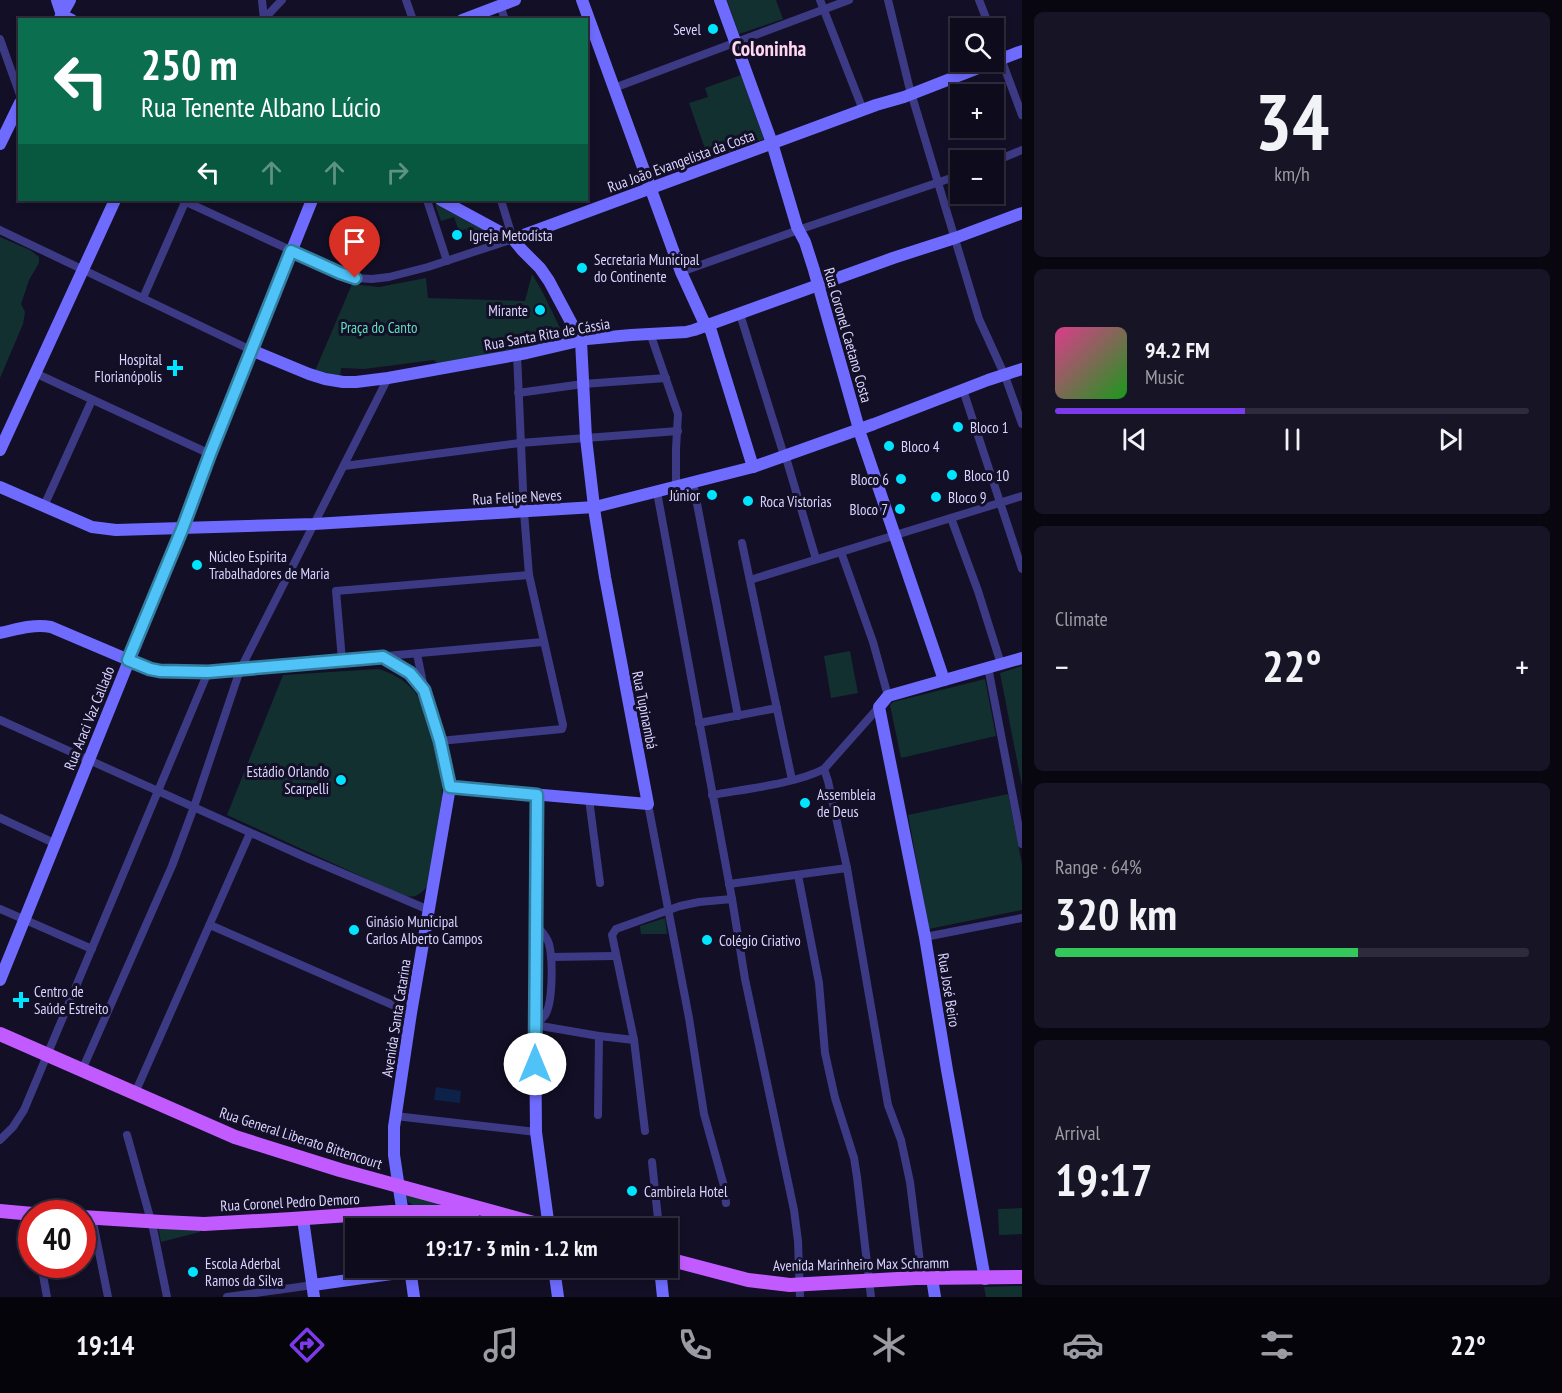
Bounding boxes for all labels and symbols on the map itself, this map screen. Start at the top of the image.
place label: Sevel [673,20,702,39]
marker: Sevel [706,22,720,36]
district label: Coloninha [732,35,807,62]
street label: Rua João Evangelista da Costa [605,126,757,196]
pin [329,216,380,278]
place label: Igreja Metodista [469,226,553,245]
marker: Igreja Metodista [450,228,464,242]
place label: Secretaria Municipal do Continente [594,250,700,286]
marker: Secretaria Municipal do Continente [575,261,589,275]
street label: Rua Coronel Caetano Costa [820,265,876,405]
place label: Mirante [488,301,528,320]
marker: Mirante [533,303,547,317]
street label: Rua Santa Rita de Cássia [483,314,611,354]
park label: Praça do Canto [341,318,417,337]
place label: Hospital Florianópolis [95,350,162,386]
marker: Hospital Florianópolis [166,359,184,377]
place label: Bloco 1 [970,418,1009,437]
marker: Bloco 1 [951,420,965,434]
place label: Bloco 4 [901,437,940,456]
marker: Bloco 4 [882,439,896,453]
place label: Bloco 10 [964,466,1010,485]
marker: Bloco 10 [945,468,959,482]
place label: Bloco 6 [850,470,889,489]
marker: Bloco 6 [894,472,908,486]
street label: Rua Felipe Neves [472,485,562,509]
place label: Júnior [668,486,701,505]
marker: Júnior [705,488,719,502]
place label: Bloco 9 [948,488,987,507]
marker: Bloco 9 [929,490,943,504]
place label: Roca Vistorias [760,492,831,511]
marker: Roca Vistorias [741,494,755,508]
place label: Bloco 7 [849,500,888,519]
marker: Bloco 7 [893,502,907,516]
place label: Núcleo Espirita Trabalhadores de Maria [209,547,329,583]
marker: Núcleo Espirita Trabalhadores de Maria [190,558,204,572]
street label: Rua Araci Vaz Callado [60,663,118,773]
street label: Rua Tupinambá [628,669,662,751]
place label: Estádio Orlando Scarpelli [247,762,329,798]
marker: Estádio Orlando Scarpelli [334,773,348,787]
place label: Assembleia de Deus [817,785,876,821]
marker: Assembleia de Deus [798,796,812,810]
place label: Ginásio Municipal Carlos Alberto Campos [366,912,483,948]
marker: Ginásio Municipal Carlos Alberto Campos [347,923,361,937]
place label: Colégio Criativo [719,931,801,950]
marker: Colégio Criativo [700,933,714,947]
street label: Rua José Beiro [934,952,964,1028]
street label: Avenida Santa Catarina [377,958,415,1078]
place label: Centro de Saúde Estreito [34,982,108,1018]
marker: Centro de Saúde Estreito [12,991,30,1009]
position arrow [503,1032,567,1096]
street label: Rua General Liberato Bittencourt [217,1103,385,1173]
place label: Cambirela Hotel [644,1182,728,1201]
marker: Cambirela Hotel [625,1184,639,1198]
street label: Rua Coronel Pedro Demoro [220,1189,360,1215]
speed limit sign: 40 [18,1200,96,1278]
street label: Avenida Marinheiro Max Schramm [773,1253,949,1275]
place label: Escola Aderbal Ramos da Silva [205,1254,283,1290]
marker: Escola Aderbal Ramos da Silva [186,1265,200,1279]

